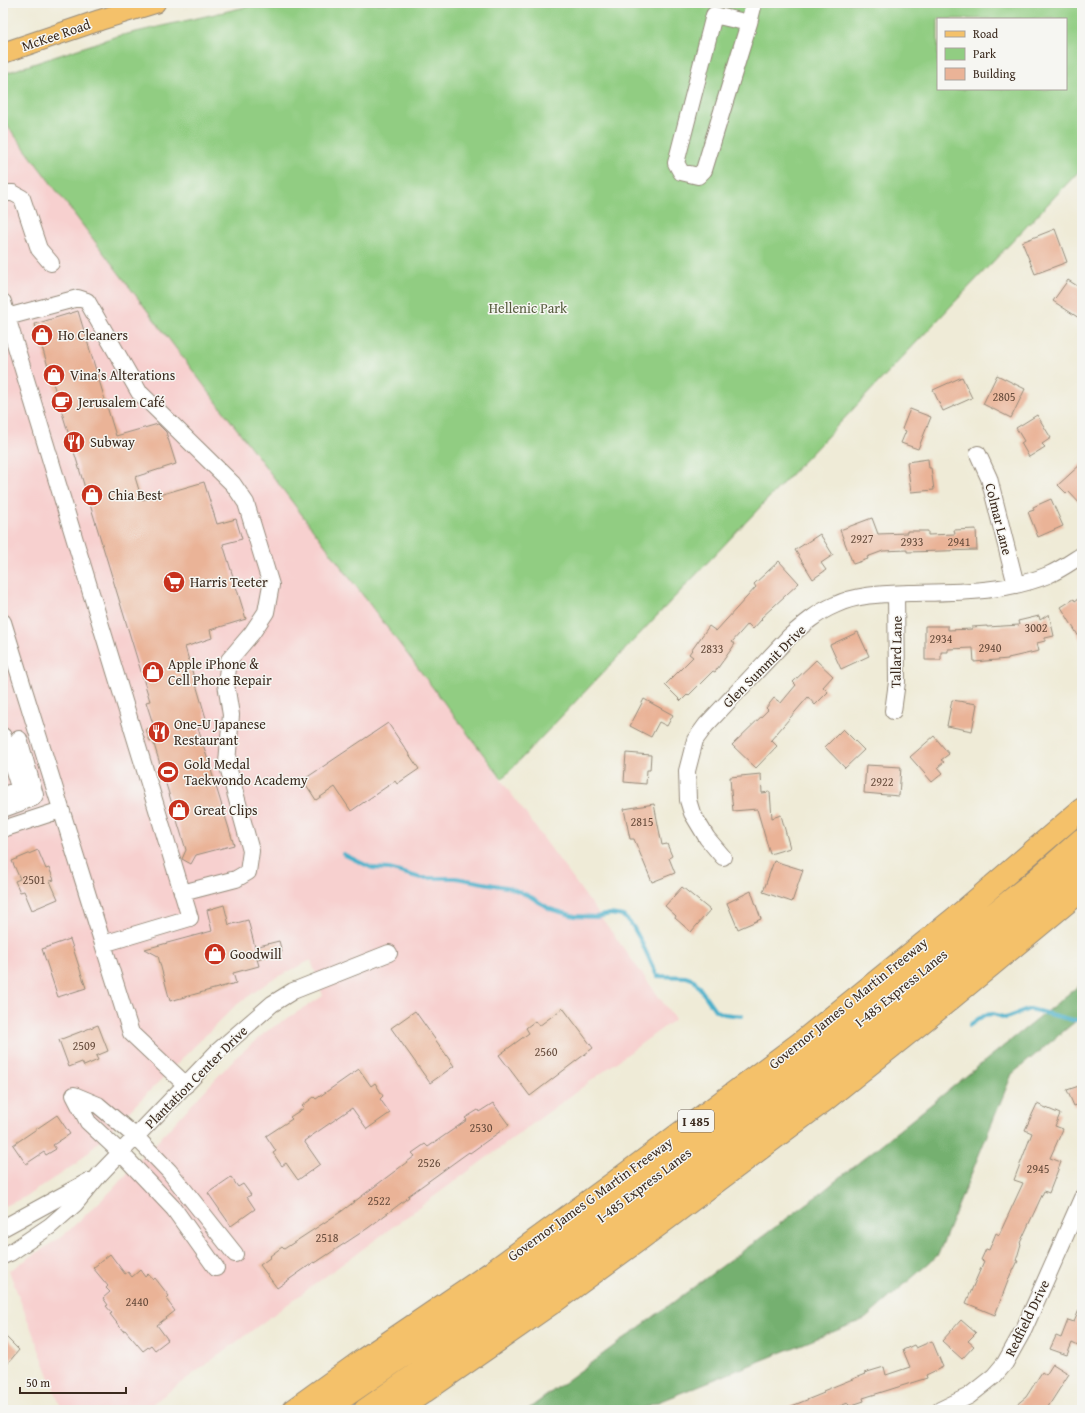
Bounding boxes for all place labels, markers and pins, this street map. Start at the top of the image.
shop icon: Ho Cleaners [29,322,55,348]
place label: Ho Cleaners [58,325,128,345]
shop icon: Vina’s Alterations [41,362,67,388]
place label: Vina’s Alterations [70,365,175,385]
cafe icon: Jerusalem Café [49,389,75,415]
place label: Jerusalem Café [76,392,165,412]
restaurant icon: Subway [61,429,87,455]
place label: Subway [90,432,135,452]
shop icon: Chia Best [79,482,105,508]
place label: Chia Best [108,485,162,505]
supermarket icon: Harris Teeter [161,569,187,595]
place label: Harris Teeter [190,572,268,592]
place label: Apple iPhone & Cell Phone Repair [168,654,272,690]
shop icon: Apple iPhone & Cell Phone Repair [140,659,166,685]
place label: One‐U Japanese Restaurant [174,714,266,750]
restaurant icon: One‐U Japanese Restaurant [146,719,172,745]
place label: Gold Medal Taekwondo Academy [184,754,308,790]
sports icon: Gold Medal Taekwondo Academy [155,759,181,785]
shop icon: Great Clips [166,797,192,823]
place label: Great Clips [194,800,258,820]
shop icon: Goodwill [202,941,228,967]
place label: Goodwill [230,944,282,964]

